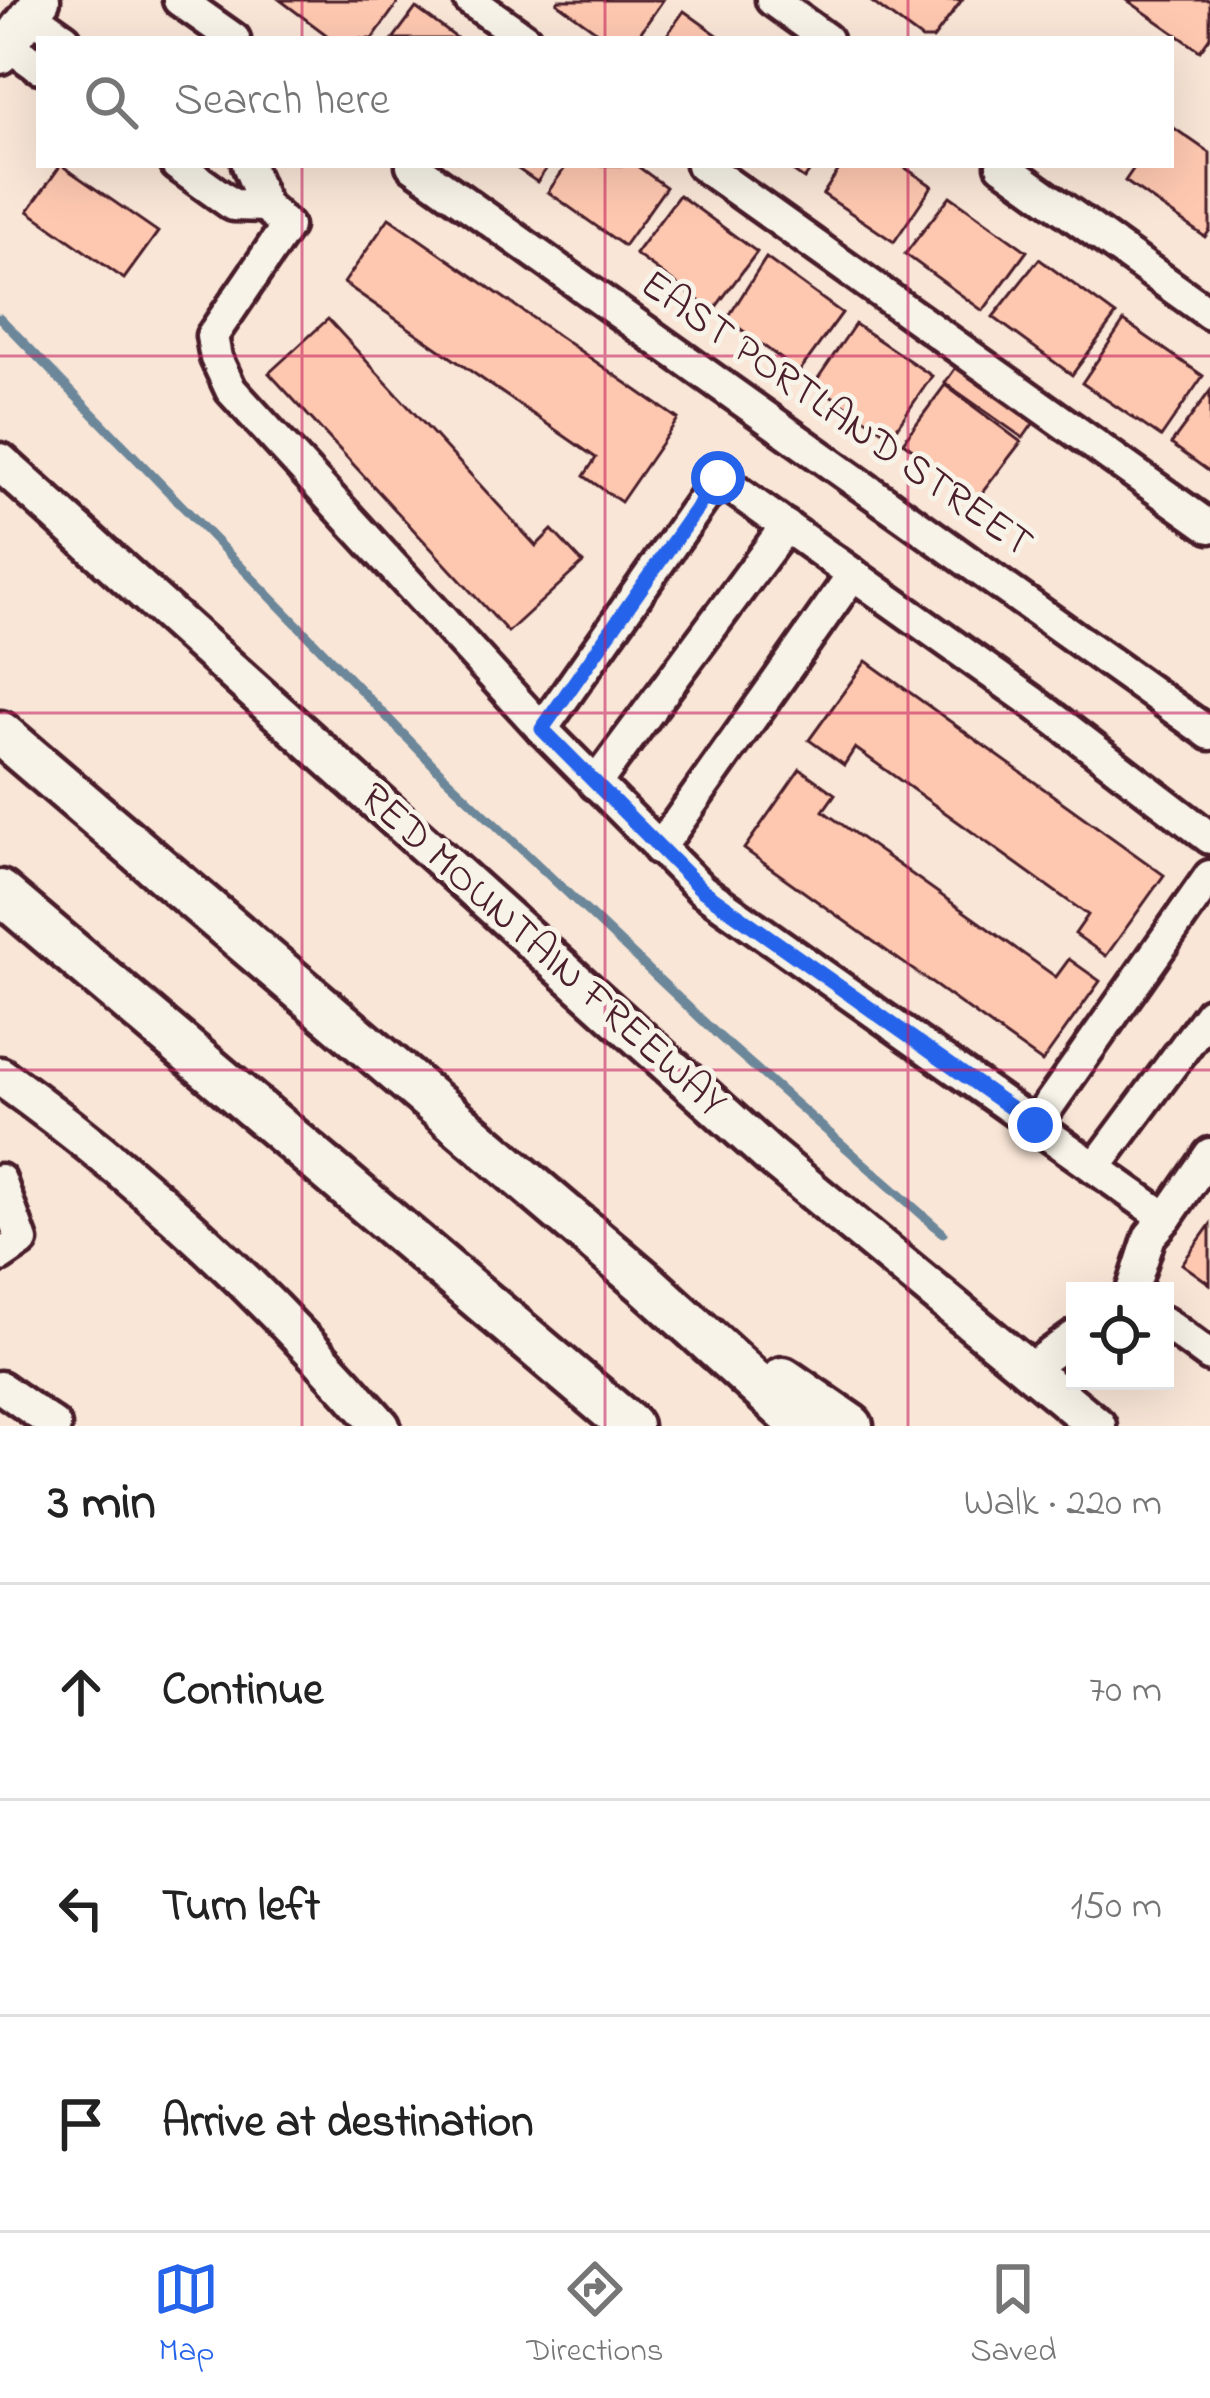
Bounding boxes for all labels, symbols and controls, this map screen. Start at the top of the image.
search box [36,36,1174,168]
icon: search [78,69,144,135]
text: Search here [174,69,390,135]
street label: EAST PORTLAND STREET [627,256,1045,574]
route start [691,451,745,505]
street label: RED MOUNTAIN FREEWAY [345,769,739,1133]
route end [1008,1098,1062,1152]
map controls [1066,1282,1174,1390]
button: locate [1066,1282,1174,1390]
text: 3 min [48,1467,156,1542]
text: Walk · 220 m [964,1476,1162,1533]
icon: ahead [48,1659,114,1725]
text: Continue [162,1659,323,1725]
text: 70 m [1089,1663,1162,1720]
icon: left [48,1875,114,1941]
text: Turn left [162,1875,320,1941]
text: 150 m [1070,1879,1162,1936]
icon: arrive [48,2091,114,2157]
text: Arrive at destination [162,2091,533,2157]
tab: Map [153,2256,219,2376]
tab: Directions [526,2256,664,2376]
tab: Saved [970,2256,1057,2376]

